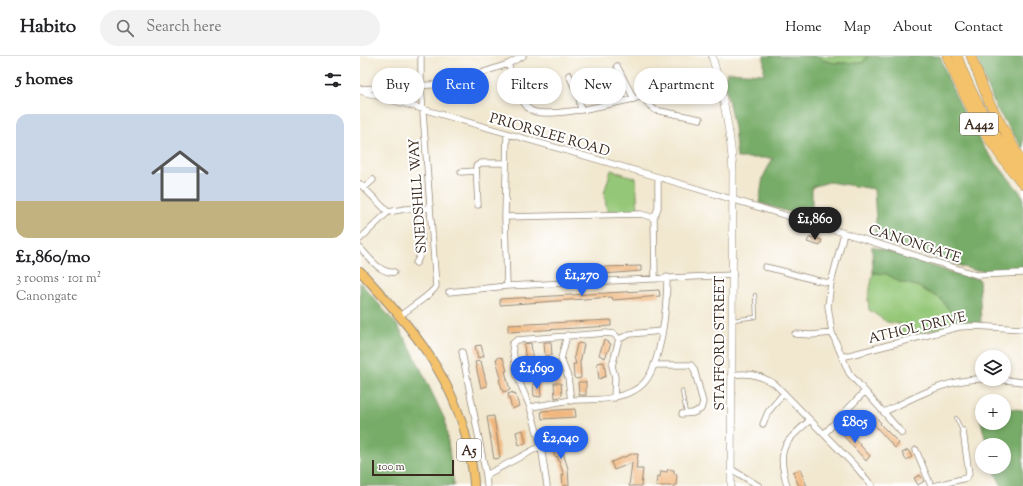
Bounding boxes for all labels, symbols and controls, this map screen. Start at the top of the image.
search box [100,10,380,46]
text: Habito [20,14,76,41]
icon: search [114,17,136,39]
text: Search here [146,17,221,38]
text: Home [785,18,822,38]
text: Map [844,18,871,38]
text: About [893,18,932,38]
text: Contact [954,18,1003,38]
text: 5 homes [16,68,73,92]
chip: Buy [372,68,424,104]
chip: Rent [432,68,489,104]
chip: Filters [497,68,562,104]
chip: New [570,68,626,104]
chip: Apartment [634,68,728,104]
icon: filters [322,69,344,91]
street label: PRIORSLEE ROAD [487,109,612,163]
road number: A442 [960,113,998,135]
street label: SNEDSHILL WAY [405,137,433,254]
icon: home [144,140,216,212]
pin: £1,860 [782,207,848,241]
text: £1,860 [798,211,832,229]
street label: CANONGATE [866,221,964,269]
text: £1,860/mo [16,246,90,270]
pin: £1,270 [549,263,615,297]
text: £1,270 [565,267,599,285]
text: 3 rooms · 101 m² [16,270,101,288]
street label: STAFFORD STREET [711,275,731,410]
text: Canongate [16,288,77,306]
street label: ATHOL DRIVE [867,308,969,350]
map controls [975,350,1011,474]
button: layers [975,350,1011,386]
pin: £1,690 [504,356,570,390]
text: £1,690 [520,360,554,378]
button: + [975,394,1011,430]
pin: £805 [831,410,879,444]
text: £805 [842,414,868,432]
pin: £2,040 [528,426,594,460]
text: £2,040 [543,430,579,448]
button: − [975,438,1011,474]
road number: A5 [457,439,481,461]
scale bar [372,458,454,477]
text: 100 m [378,459,405,475]

